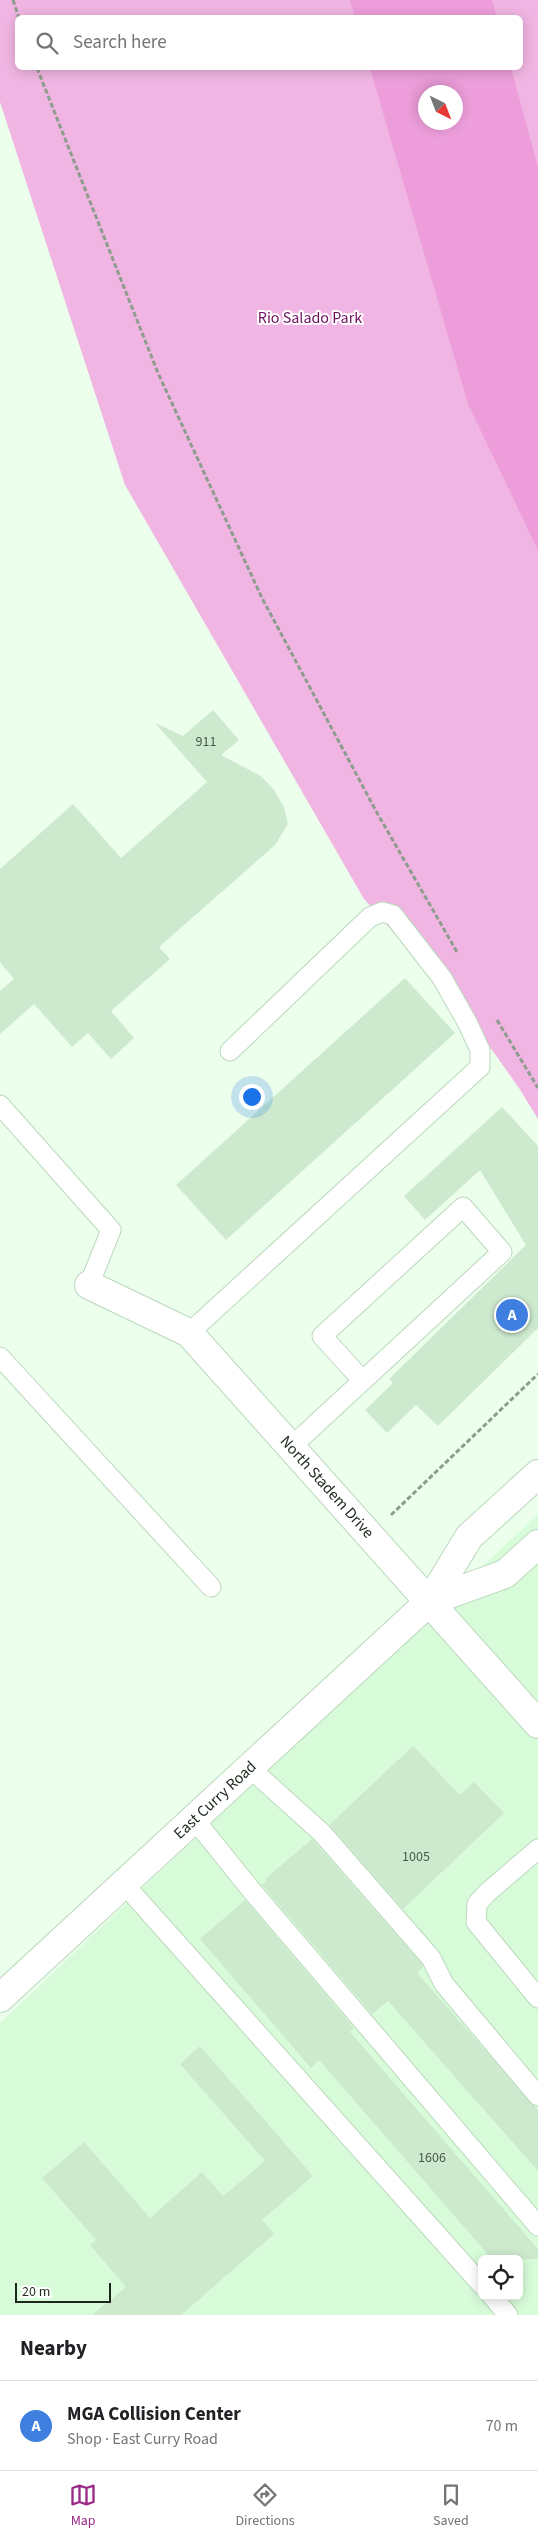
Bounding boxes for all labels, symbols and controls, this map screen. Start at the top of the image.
search box [15,15,523,70]
icon: search [33,29,61,57]
text: Search here [73,29,167,56]
north arrow [418,85,463,130]
park label: Rio Salado Park [258,307,362,329]
house number: 911 [196,732,216,752]
your location [239,1084,265,1110]
pin: A [496,1296,528,1334]
street label: North Stadem Drive [275,1431,379,1543]
street label: East Curry Road [169,1756,261,1844]
house number: 1005 [402,1847,430,1867]
house number: 1606 [418,2148,446,2168]
map controls [478,2255,523,2300]
button: locate [478,2255,523,2300]
scale bar [15,2280,111,2303]
text: 20 m [22,2282,50,2302]
text: Nearby [20,2333,87,2363]
text: MGA Collision Center [67,2401,241,2428]
text: A [31,2415,41,2437]
text: 70 m [486,2415,518,2437]
text: Shop · East Curry Road [67,2428,218,2450]
tab: Map [69,2481,97,2531]
tab: Directions [235,2481,295,2531]
tab: Saved [433,2481,469,2531]

